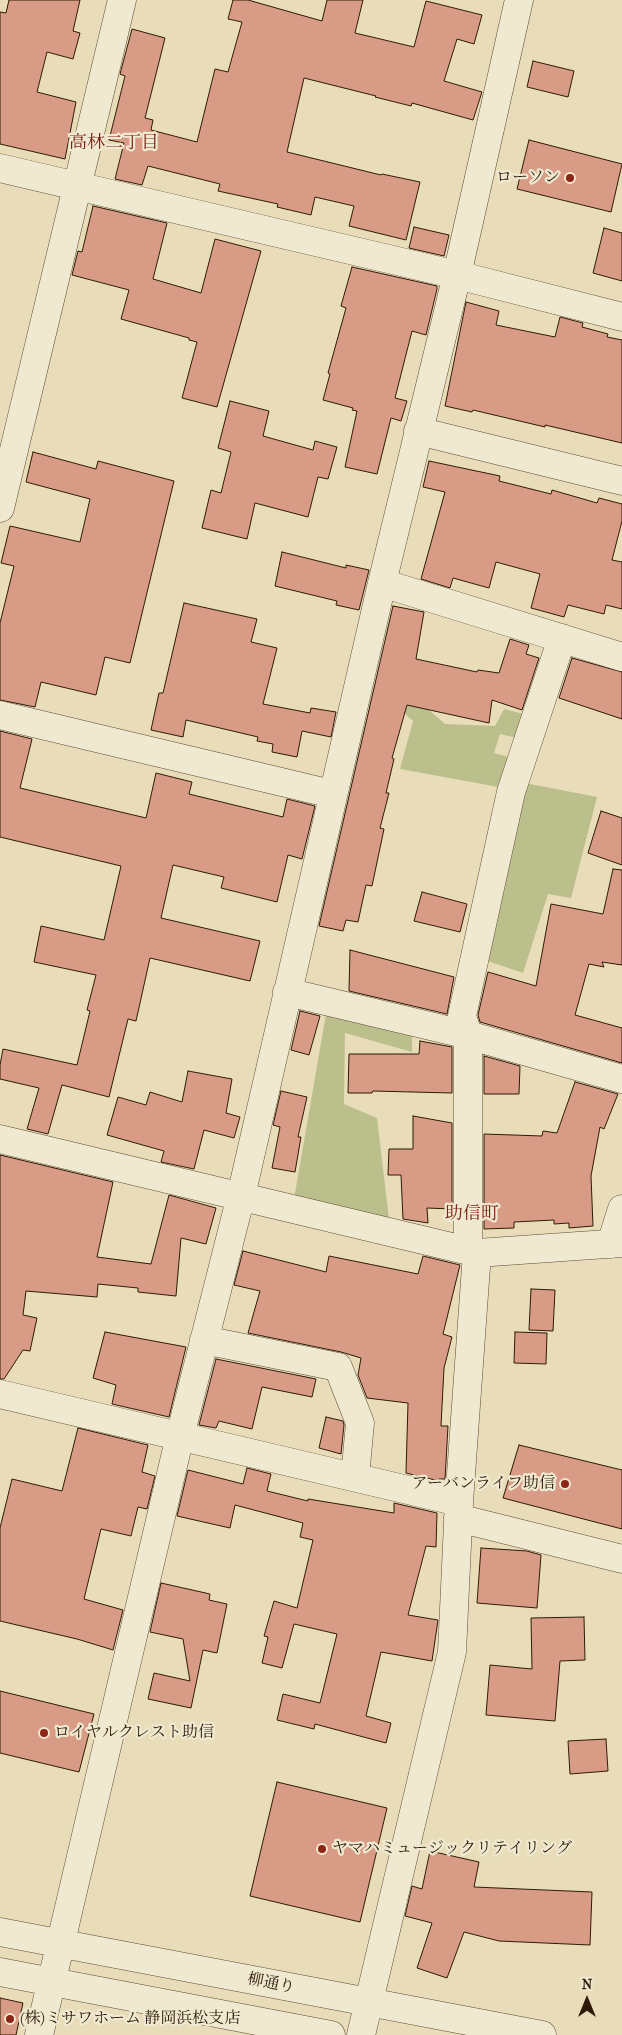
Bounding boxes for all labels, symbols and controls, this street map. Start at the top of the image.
district label: 高林二丁目 [69,133,159,155]
place label: ローソン [496,168,560,188]
marker: ローソン [564,172,576,184]
district label: 助信町 [445,1204,499,1226]
place label: アーバンライフ助信 [411,1474,555,1494]
marker: アーバンライフ助信 [559,1478,571,1490]
place label: ロイヤルクレスト助信 [54,1723,214,1743]
marker: ロイヤルクレスト助信 [38,1727,50,1739]
place label: ヤマハミュージックリテイリング [332,1839,572,1859]
marker: ヤマハミュージックリテイリング [316,1843,328,1855]
street label: 柳通り [246,1970,296,1998]
north arrow [562,1975,612,2025]
text: N [582,1976,592,1993]
place label: (株)ミサワホーム 静岡浜松支店 [20,2009,240,2029]
marker: (株)ミサワホーム 静岡浜松支店 [4,2013,16,2025]

